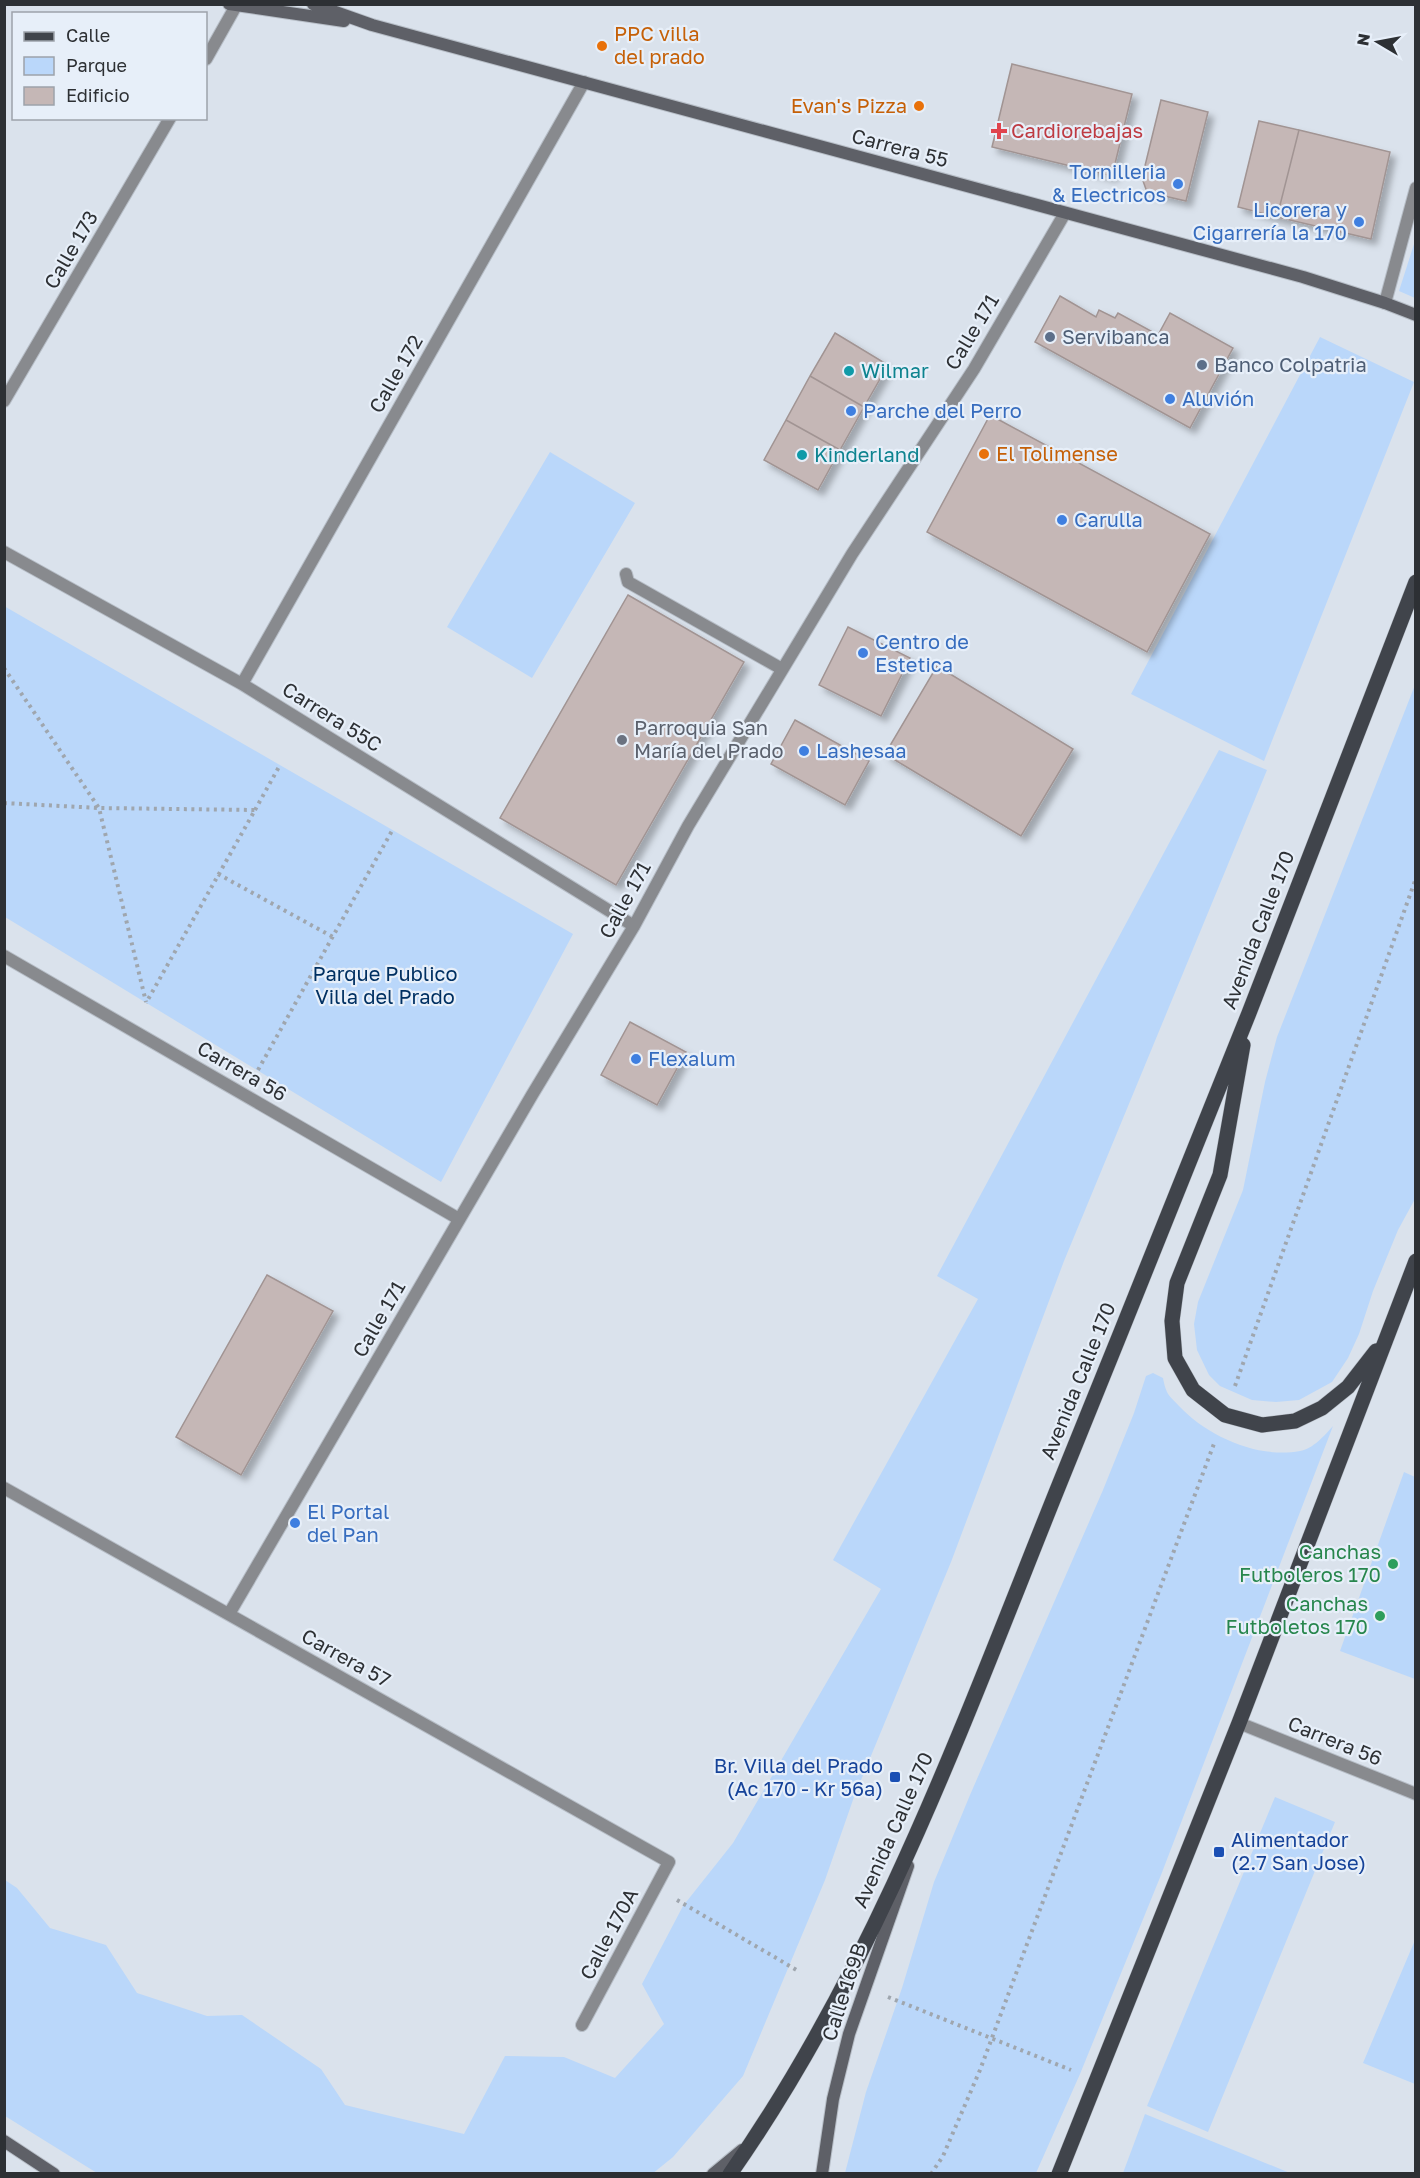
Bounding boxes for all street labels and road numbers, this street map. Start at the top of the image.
street label: Carrera 55 [849,123,951,171]
street label: Calle 173 [38,206,102,293]
street label: Calle 171 [939,289,1003,374]
street label: Calle 172 [363,330,427,417]
street label: Carrera 55C [278,676,387,756]
street label: Avenida Calle 170 [1216,847,1298,1012]
street label: Calle 171 [593,857,655,942]
street label: Carrera 56 [193,1035,292,1105]
street label: Calle 171 [347,1276,410,1361]
street label: Avenida Calle 170 [1035,1298,1120,1463]
street label: Carrera 57 [298,1623,395,1691]
street label: Carrera 56 [1285,1710,1386,1770]
street label: Avenida Calle 170 [847,1748,937,1911]
street label: Calle 170A [574,1884,642,1983]
street label: Calle 169B [816,1940,870,2044]

